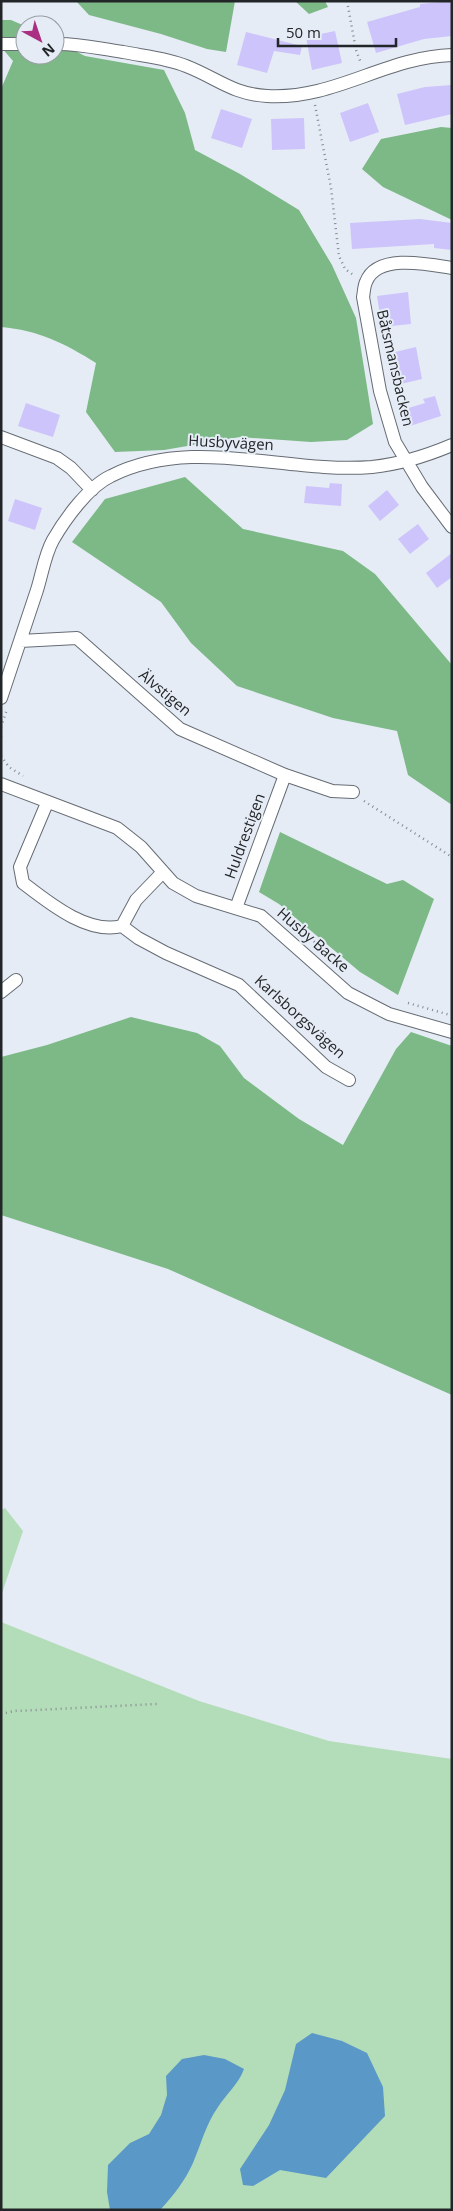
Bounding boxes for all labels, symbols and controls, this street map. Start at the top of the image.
north arrow [15,15,65,65]
scale bar [278,15,396,47]
text: 50 m [286,22,321,42]
text: N [38,39,59,61]
street label: Båtsmansbacken [373,307,419,428]
street label: Husbyvägen [188,430,274,454]
street label: Älvstigen [135,664,196,720]
street label: Huldrestigen [219,790,269,881]
street label: Husby Backe [273,902,354,976]
street label: Karlsborgsvägen [251,970,350,1062]

